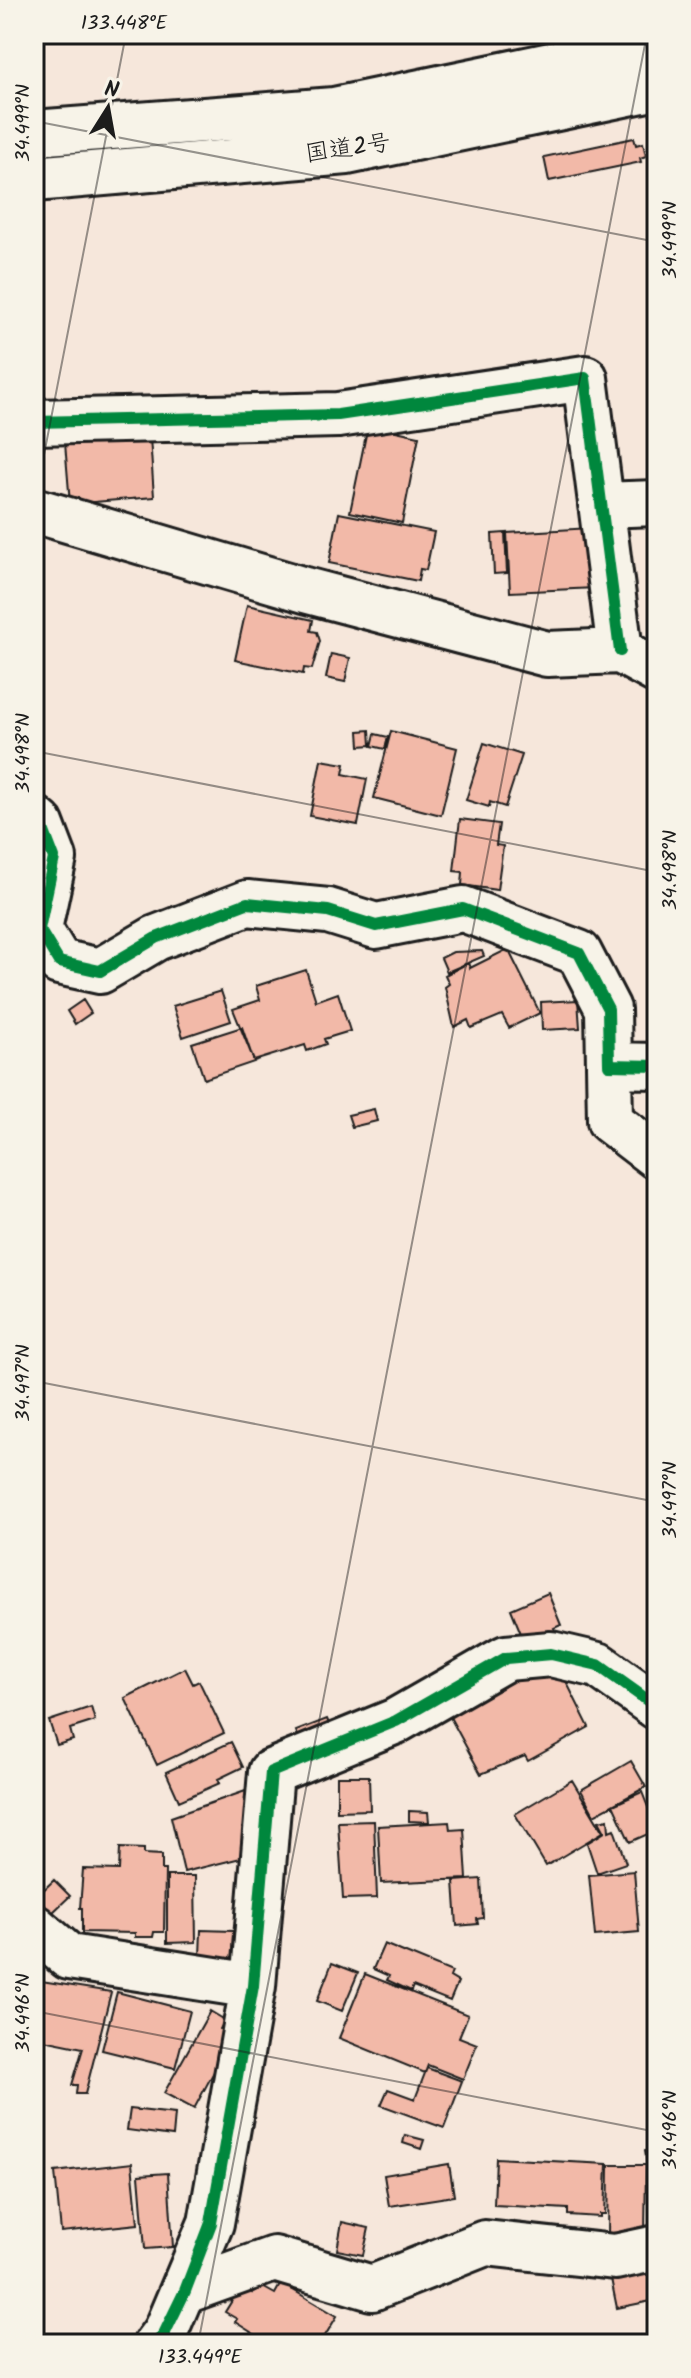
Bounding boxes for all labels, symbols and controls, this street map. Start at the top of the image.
text: 133.448°E [81,8,169,40]
north arrow [68,68,148,148]
text: N [101,72,122,109]
text: 34.499°N [8,84,40,162]
street label: 国道2号 [303,124,393,174]
text: 34.499°N [655,201,687,279]
text: 34.498°N [8,713,40,793]
text: 34.498°N [655,830,687,910]
text: 34.497°N [8,1344,40,1422]
text: 34.497°N [655,1461,687,1539]
text: 34.496°N [8,1973,40,2053]
text: 34.496°N [655,2090,687,2170]
text: 133.449°E [158,2342,243,2374]

